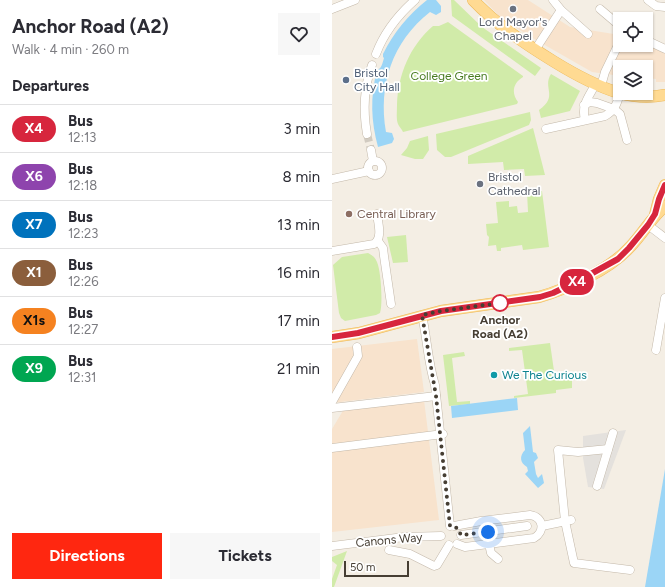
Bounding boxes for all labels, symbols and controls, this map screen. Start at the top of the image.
marker: Lord Mayor's Chapel [508,4,518,14]
map controls [613,12,653,100]
button: locate [613,12,653,52]
button: heart [278,13,320,55]
text: Anchor Road (A2) [12,15,169,38]
place label: Lord Mayor's Chapel [479,15,548,43]
text: Walk · 4 min · 260 m [12,42,129,57]
button: layers [613,60,653,100]
place label: Bristol City Hall [354,66,400,94]
park label: College Green [411,69,488,83]
marker: Bristol City Hall [341,75,351,85]
text: Departures [12,77,89,95]
text: Bus [68,112,93,130]
text: X4 [25,120,43,137]
text: 3 min [284,120,320,138]
text: 12:13 [68,130,96,145]
text: Bus [68,160,93,178]
text: X6 [25,168,43,185]
text: 8 min [282,168,320,186]
place label: Bristol Cathedral [488,170,540,198]
text: 12:18 [68,178,97,193]
marker: Bristol Cathedral [475,179,485,189]
place label: Central Library [357,207,437,221]
text: Bus [68,208,93,226]
marker: Central Library [344,209,354,219]
text: X7 [25,216,43,233]
text: 13 min [277,216,320,234]
text: 12:23 [68,226,98,241]
text: Bus [68,256,93,274]
text: X1 [26,264,42,281]
text: 16 min [277,264,320,282]
line badge: X4 [559,269,595,295]
text: X4 [568,273,586,290]
text: 12:26 [68,274,99,289]
marker: Anchor Road (A2) [491,294,509,312]
text: Bus [68,304,93,322]
text: X1s [23,312,45,329]
text: 17 min [277,312,320,330]
place label: Anchor Road (A2) [472,313,528,341]
text: 12:27 [68,322,98,337]
text: Bus [68,352,93,370]
text: X9 [25,360,43,377]
text: 21 min [277,360,320,378]
place label: We The Curious [502,368,587,382]
text: 12:31 [68,370,96,385]
marker: We The Curious [489,370,499,380]
your location [478,522,498,542]
street label: Canons Way [355,530,424,550]
button: Directions [12,533,162,579]
button: Tickets [170,533,320,579]
scale bar [344,559,409,578]
text: 50 m [350,561,375,574]

